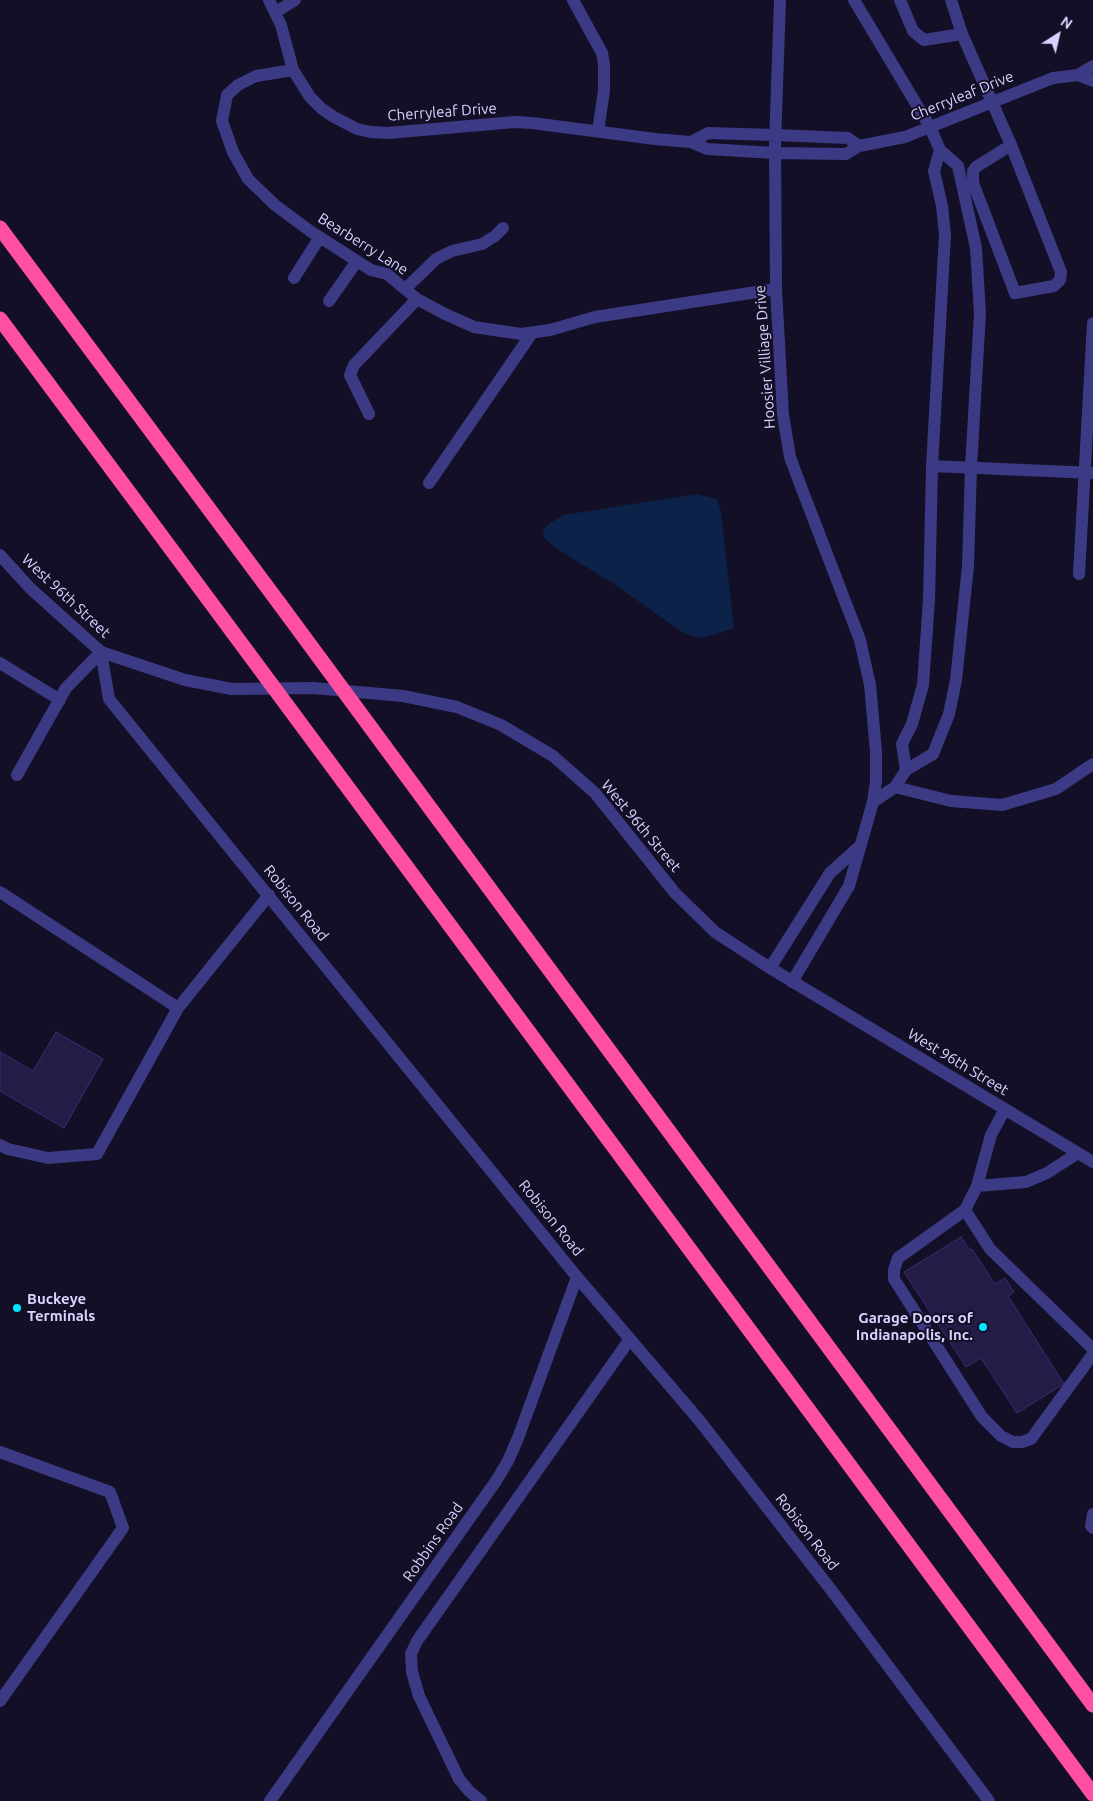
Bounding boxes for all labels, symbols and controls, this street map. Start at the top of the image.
north arrow [1033,10,1083,60]
text: N [1058,13,1075,32]
street label: Cherryleaf Drive [908,67,1016,125]
street label: Cherryleaf Drive [387,99,497,125]
street label: Bearberry Lane [315,209,411,279]
street label: Hoosier Villiage Drive [751,284,779,430]
street label: West 96th Street [18,550,114,642]
street label: West 96th Street [597,776,685,876]
street label: Robison Road [260,861,332,945]
street label: West 96th Street [904,1025,1012,1099]
street label: Robison Road [515,1176,587,1260]
place label: Buckeye Terminals [27,1290,95,1325]
marker: Buckeye Terminals [11,1302,23,1314]
place label: Garage Doors of Indianapolis, Inc. [856,1309,973,1344]
marker: Garage Doors of Indianapolis, Inc. [977,1321,989,1333]
street label: Robison Road [771,1490,843,1574]
street label: Robbins Road [399,1499,467,1585]

